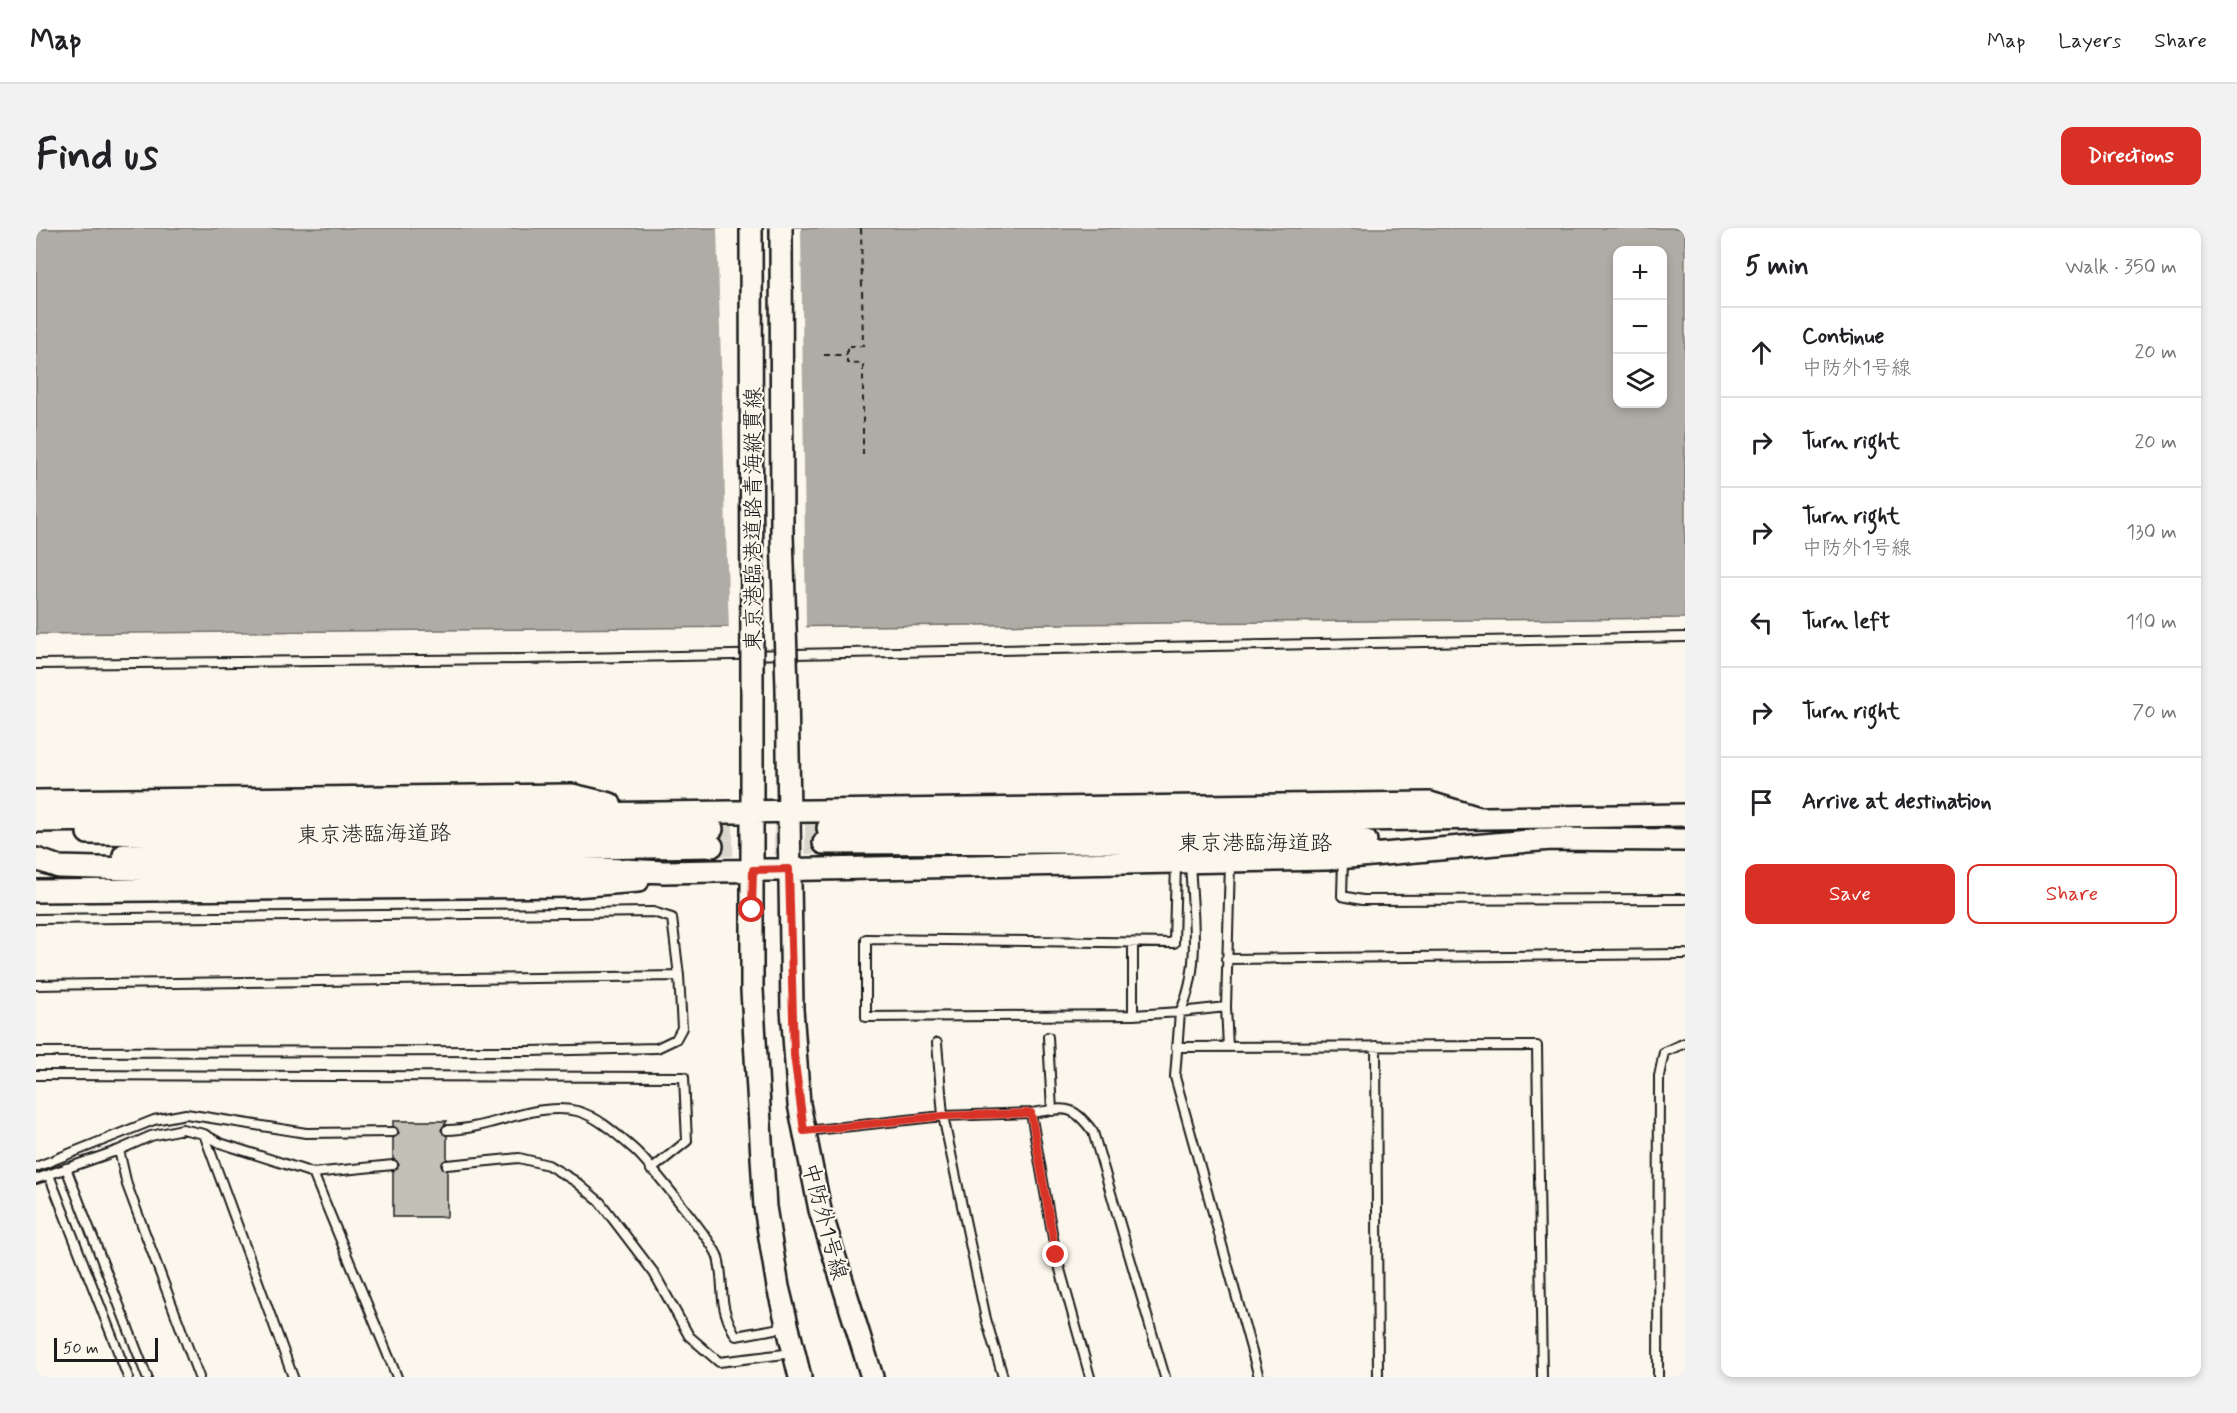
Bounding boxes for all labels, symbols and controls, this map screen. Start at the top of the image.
text: Map [30,23,81,60]
text: Map [1987,27,2025,55]
text: Layers [2058,27,2121,55]
text: Share [2154,27,2207,55]
button: Directions [2061,127,2201,185]
text: Find us [36,129,158,184]
map controls [1613,246,1667,408]
button: + [1613,246,1667,300]
text: 5 min [1745,250,1809,284]
text: Walk · 350 m [2065,254,2177,281]
button: − [1613,300,1667,354]
text: Continue [1802,323,1884,351]
icon: ahead [1745,336,1778,369]
text: 20 m [2134,339,2177,366]
button: layers [1613,354,1667,408]
text: 中防外1号線 [1802,355,1911,382]
street label: 東京港臨港道路青海縦貫線 [740,387,768,651]
icon: right [1745,426,1778,459]
text: Turn right [1802,428,1900,456]
text: 20 m [2134,429,2177,456]
text: Turn right [1802,503,1900,531]
icon: right [1745,516,1778,549]
text: 130 m [2126,519,2177,546]
text: 中防外1号線 [1802,535,1911,562]
icon: left [1745,606,1778,639]
text: Turn left [1802,608,1890,636]
text: 110 m [2126,609,2177,636]
icon: right [1745,696,1778,729]
text: Turn right [1802,698,1900,726]
text: 70 m [2132,699,2177,726]
icon: arrive [1745,786,1778,819]
text: Arrive at destination [1802,788,1992,816]
street label: 東京港臨海道路 [297,820,451,850]
street label: 東京港臨海道路 [1178,830,1332,858]
button: Save [1745,864,1955,924]
button: Share [1967,864,2177,924]
route start [738,896,764,922]
street label: 中防外1号線 [795,1160,853,1283]
route end [1042,1241,1068,1267]
scale bar [54,1335,158,1362]
text: 50 m [63,1338,99,1359]

